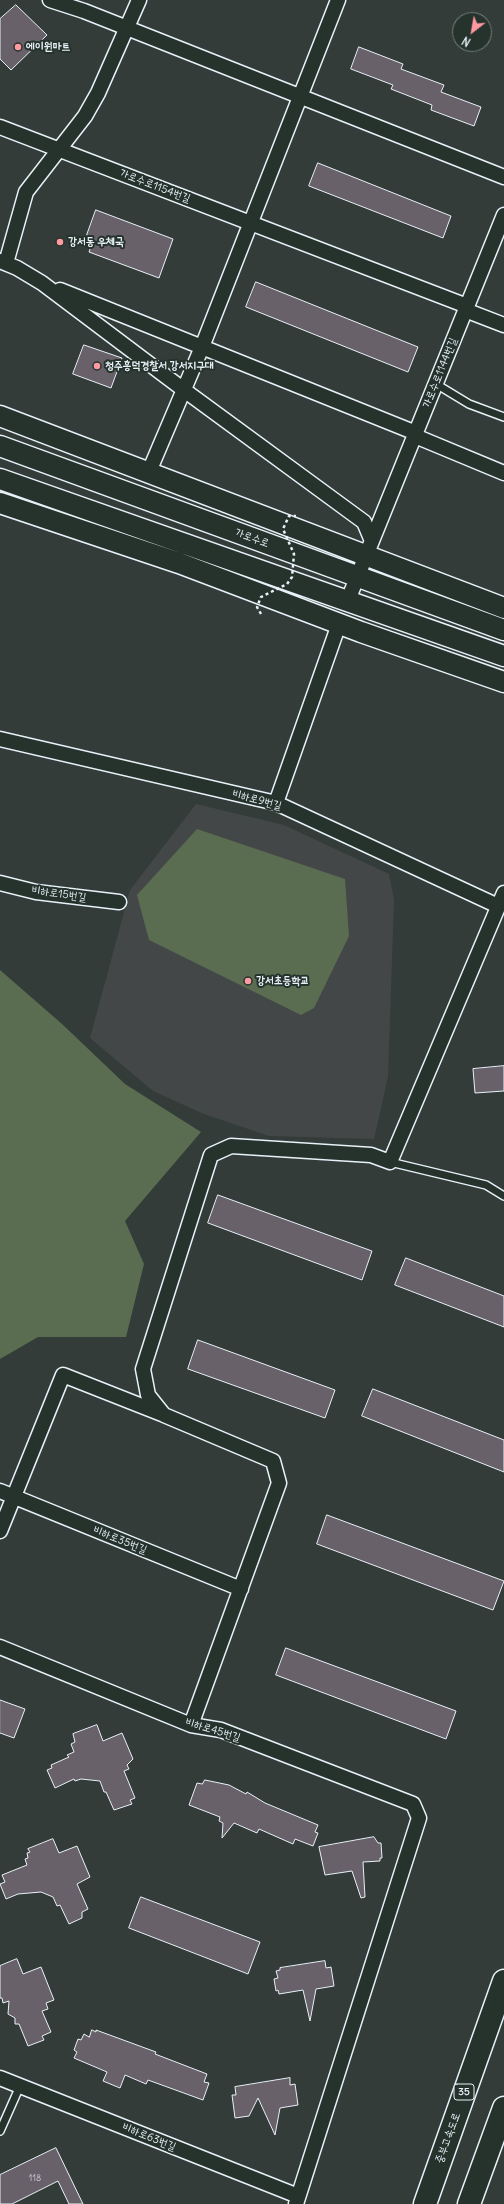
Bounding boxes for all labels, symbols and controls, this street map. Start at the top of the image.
north arrow [452,12,492,52]
text: N [459,33,473,49]
place label: 에이원마트 [26,40,70,54]
marker: 에이원마트 [13,42,23,52]
street label: 가로수로1154번길 [118,166,192,206]
place label: 강서동 우체국 [68,235,124,249]
marker: 강서동 우체국 [55,237,65,247]
street label: 가로수로1144번길 [420,336,460,410]
place label: 청주흥덕경찰서 강서지구대 [105,359,214,373]
marker: 청주흥덕경찰서 강서지구대 [92,361,102,371]
street label: 가로수로 [233,526,271,550]
street label: 비하로9번길 [231,787,283,813]
street label: 비하로15번길 [31,884,87,904]
place label: 강서초등학교 [256,974,309,988]
marker: 강서초등학교 [243,976,253,986]
street label: 비하로35번길 [91,1523,149,1557]
street label: 비하로45번길 [184,1715,242,1745]
road number: 35 [454,2084,474,2100]
street label: 중부고속도로 [433,2111,463,2165]
street label: 비하로63번길 [120,2120,178,2154]
house number: 118 [29,2173,41,2183]

